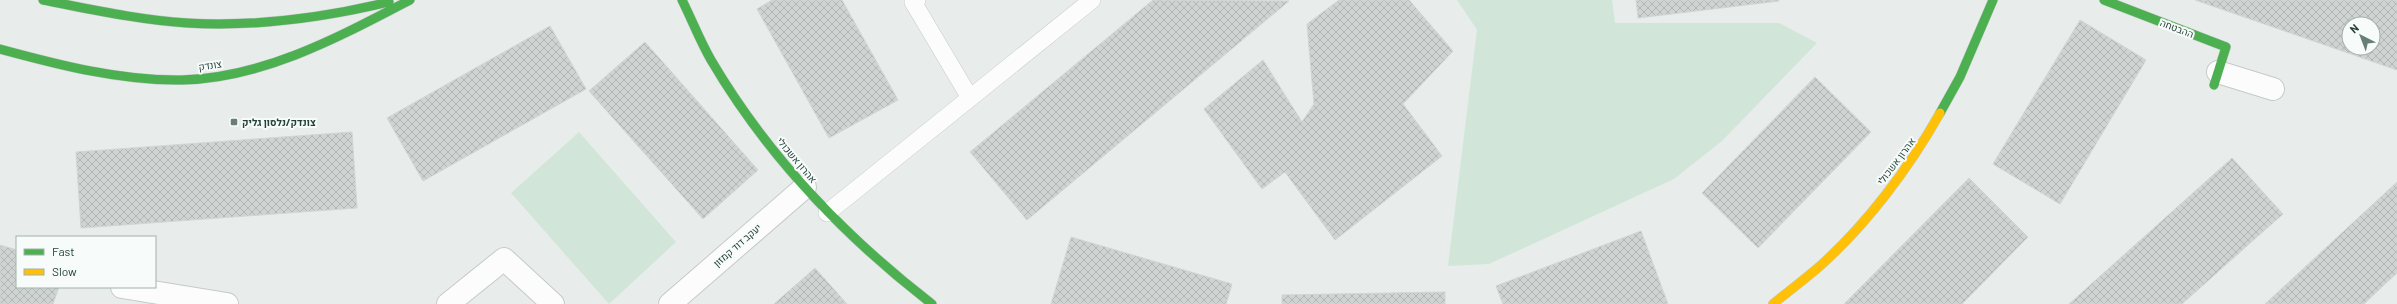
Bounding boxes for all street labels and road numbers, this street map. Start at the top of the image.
street label: ההבטחה [2158,16,2196,40]
street label: צונדק [197,57,223,73]
street label: אהרון אשכולי [774,135,820,185]
street label: אהרון אשכולי [1874,135,1918,187]
street label: יעקב דוד קמזון [711,221,763,269]

